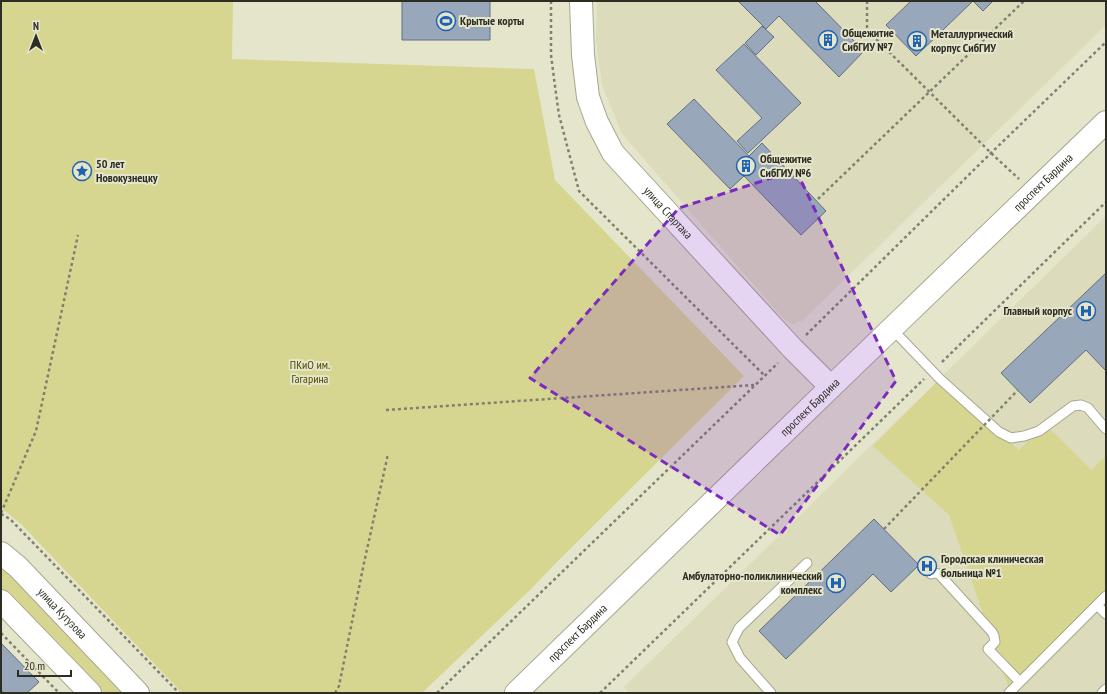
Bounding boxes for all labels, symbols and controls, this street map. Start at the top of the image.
sports icon: Крытые корты [435,10,457,32]
place label: Крытые корты [460,13,524,28]
north arrow [16,16,56,56]
text: N [33,19,39,33]
place label: Общежитие СибГИУ №7 [842,25,894,54]
place label: Металлургический корпус СибГИУ [931,26,1013,55]
building icon: Общежитие СибГИУ №7 [817,29,839,51]
building icon: Металлургический корпус СибГИУ [906,30,928,52]
street label: проспект Бардина [1010,150,1076,214]
place label: Общежитие СибГИУ №6 [760,151,812,180]
building icon: Общежитие СибГИУ №6 [735,155,757,177]
place label: 50 лет Новокузнецку [96,156,158,185]
place icon: 50 лет Новокузнецку [71,160,93,182]
street label: улица Спартака [640,183,696,242]
hospital icon: Главный корпус [1075,300,1097,322]
place label: Главный корпус [1003,303,1073,318]
park label: ПКиО им. Гагарина [290,357,330,386]
street label: проспект Бардина [777,375,843,439]
place label: Городская клиническая больница №1 [941,551,1044,580]
hospital icon: Городская клиническая больница №1 [916,555,938,577]
place label: Амбулаторно-поликлинический комплекс [681,568,823,597]
hospital icon: Амбулаторно-поликлинический комплекс [825,572,847,594]
street label: улица Кутузова [35,584,90,642]
street label: проспект Бардина [545,600,610,665]
scale bar [18,652,71,678]
text: 20 m [24,658,45,673]

